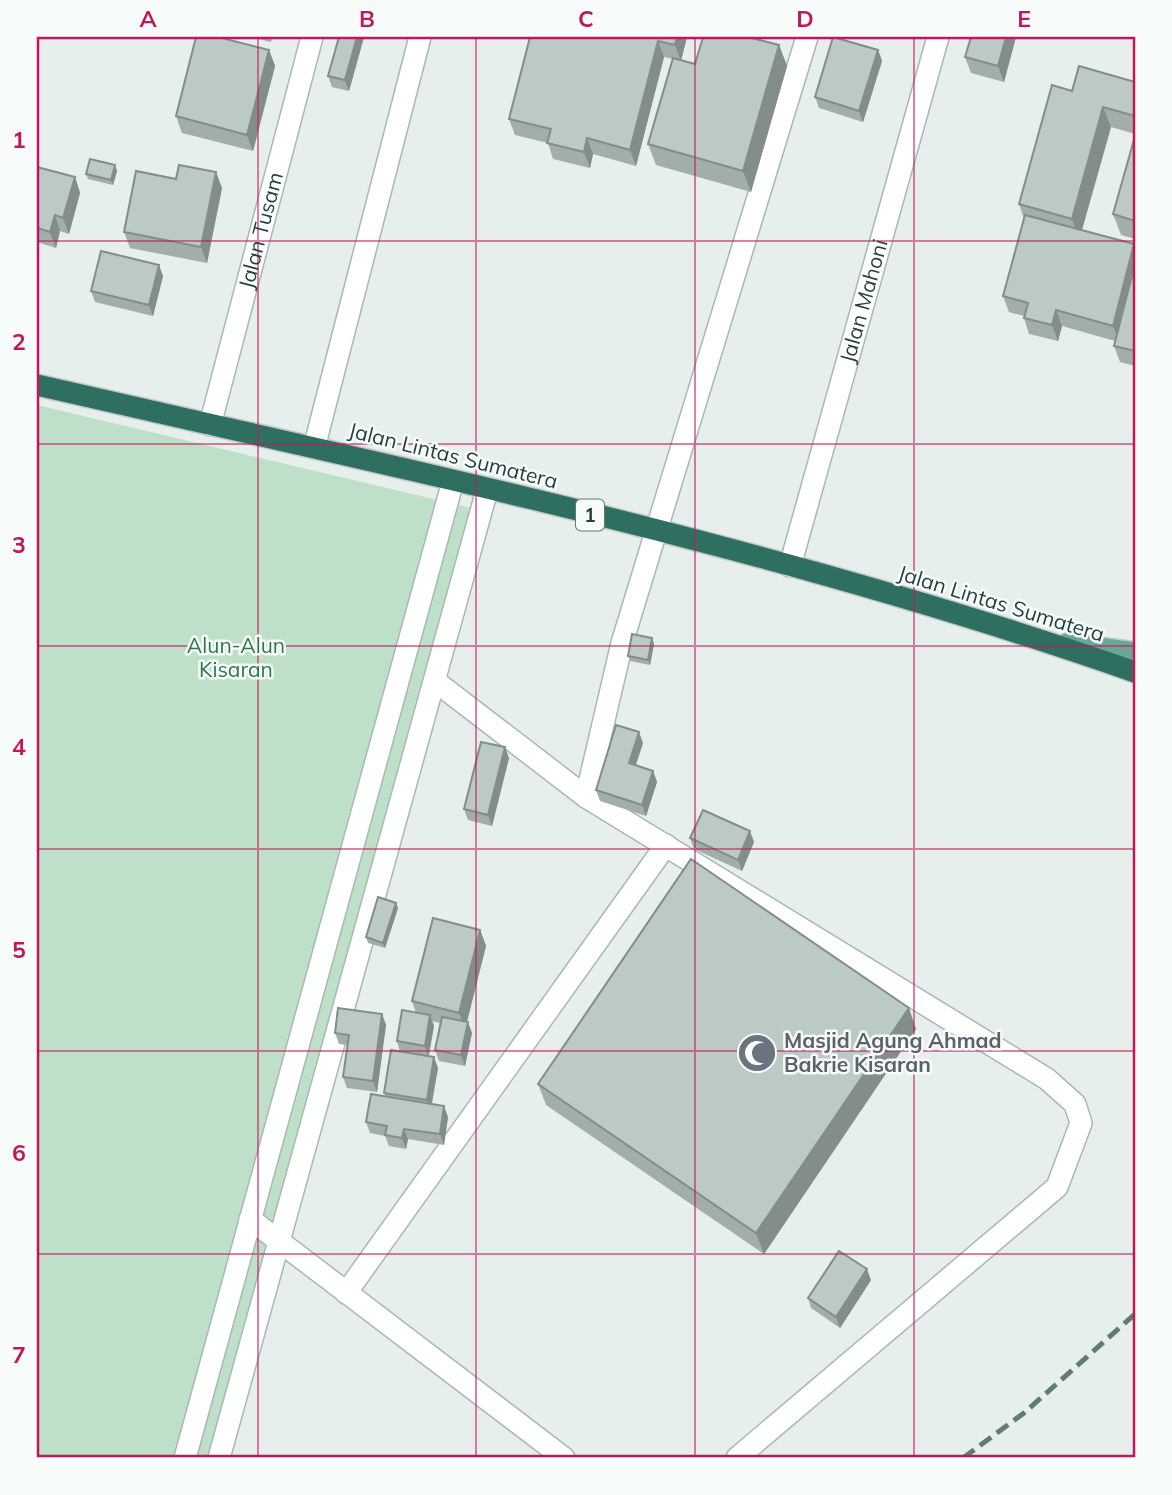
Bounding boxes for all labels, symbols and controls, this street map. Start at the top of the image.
text: A [139,4,157,33]
text: B [359,4,375,33]
text: C [578,4,594,33]
text: D [796,4,814,33]
text: E [1017,4,1031,33]
text: 1 [12,125,26,154]
street label: Jalan Tusam [232,169,288,292]
street label: Jalan Mahoni [833,236,893,366]
text: 2 [12,327,26,356]
street label: Jalan Lintas Sumatera [346,416,560,494]
road number: 1 [576,500,604,530]
text: 3 [12,530,26,559]
street label: Jalan Lintas Sumatera [895,559,1108,647]
park label: Alun-Alun Kisaran [187,632,285,682]
text: 4 [12,732,26,761]
text: 5 [12,935,26,964]
place label: Masjid Agung Ahmad Bakrie Kisaran [784,1027,1002,1077]
mosque icon: Masjid Agung Ahmad Bakrie Kisaran [736,1032,778,1074]
text: 6 [12,1138,26,1167]
text: 7 [12,1340,26,1369]

